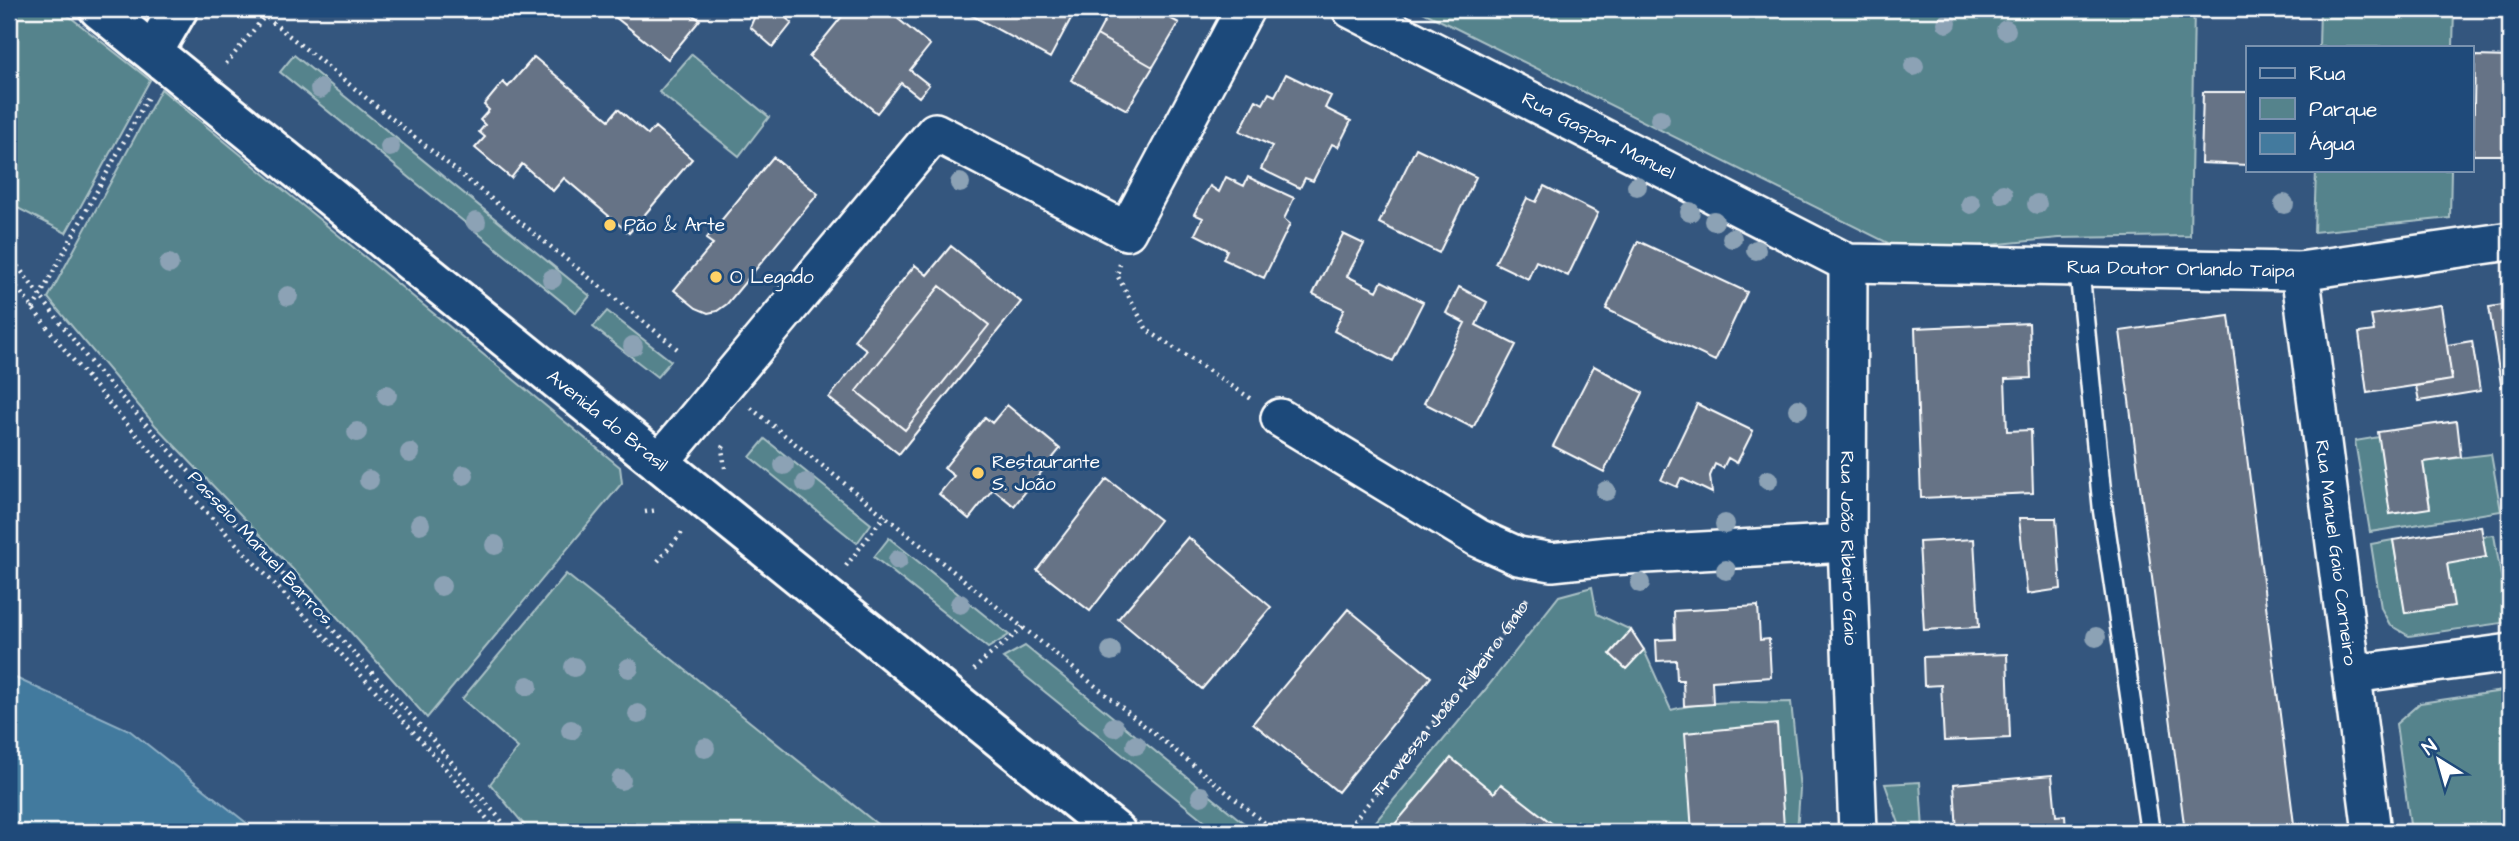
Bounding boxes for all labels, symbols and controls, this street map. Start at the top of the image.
legend [2246,46,2474,172]
text: Rua [2309,59,2346,88]
street label: Rua Gaspar Manuel [1517,85,1680,186]
text: Parque [2309,95,2377,124]
text: Água [2309,129,2355,160]
place label: Pão & Arte [624,212,725,239]
marker: Pão & Arte [602,217,618,233]
street label: Rua Doutor Orlando Taipa [2067,253,2295,284]
place label: O Legado [730,264,814,292]
marker: O Legado [708,269,724,285]
street label: Avenida do Brasil [541,363,674,478]
street label: Rua Manuel Gaio Carneiro [2308,438,2364,667]
place label: Restaurante S. João [992,449,1100,498]
street label: Rua João Ribeiro Gaio [1833,451,1864,646]
street label: Passeio Manuel Barros [181,465,339,631]
marker: Restaurante S. João [970,465,986,481]
street label: Travessa João Ribeiro Gaio [1365,594,1536,803]
north arrow [2404,726,2474,796]
text: N [2417,733,2443,762]

